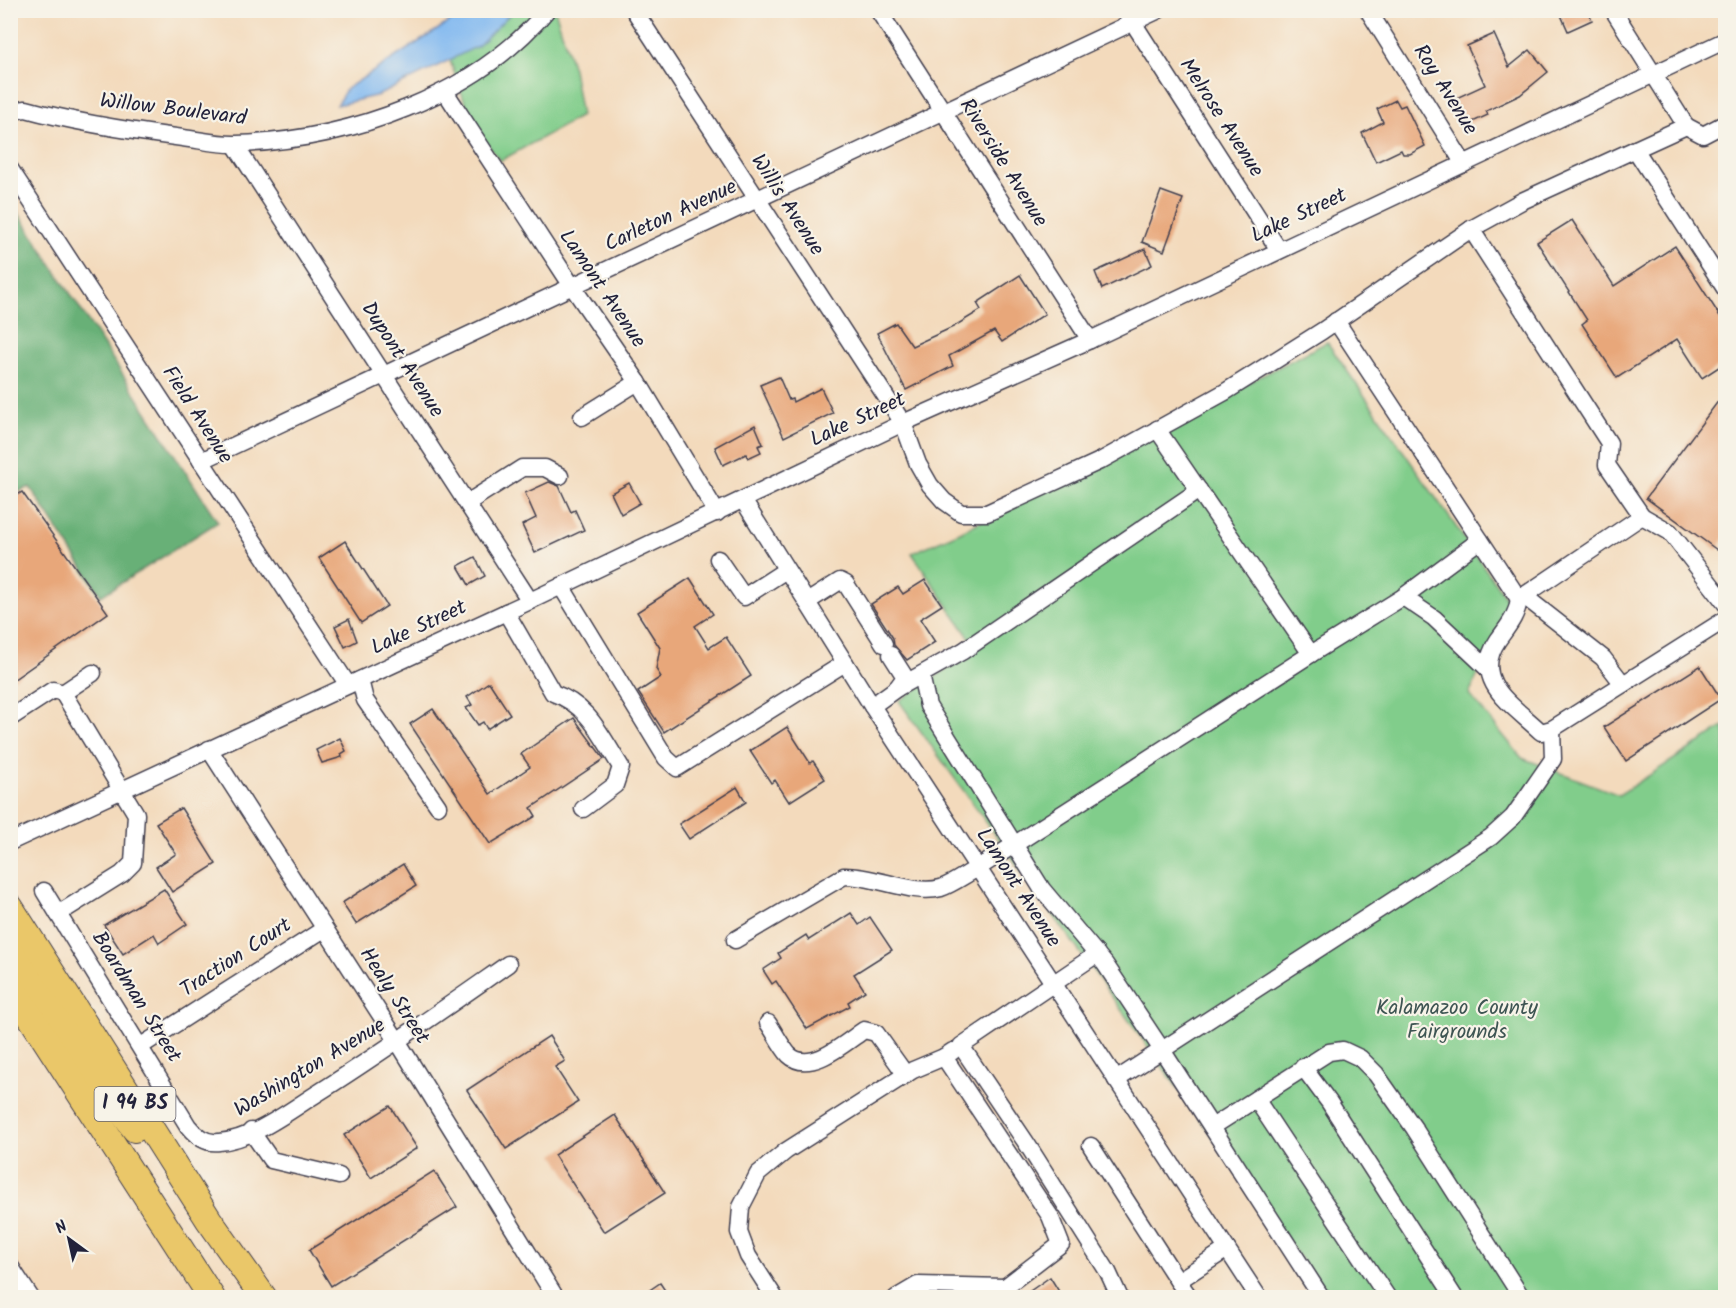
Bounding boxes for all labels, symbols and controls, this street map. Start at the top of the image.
street label: Roy Avenue [1404,38,1486,142]
street label: Melrose Avenue [1170,52,1272,185]
street label: Willow Boulevard [98,85,249,135]
street label: Riverside Avenue [950,92,1056,234]
street label: Willis Avenue [742,147,833,263]
street label: Carleton Avenue [599,171,743,261]
street label: Lake Street [1246,179,1353,253]
street label: Lamont Avenue [550,223,654,356]
street label: Dupont Avenue [352,295,452,425]
street label: Field Avenue [153,359,241,471]
street label: Lake Street [805,383,912,457]
street label: Lake Street [366,591,473,665]
street label: Lamont Avenue [967,822,1069,955]
street label: Traction Court [174,909,299,1006]
street label: Boardman Street [82,925,190,1070]
street label: Healy Street [350,941,438,1052]
park label: Kalamazoo County Fairgrounds [1376,992,1538,1049]
street label: Washington Avenue [228,1009,393,1126]
road number: I 94 BS [94,1087,176,1121]
north arrow [39,1209,99,1269]
text: N [51,1214,73,1241]

